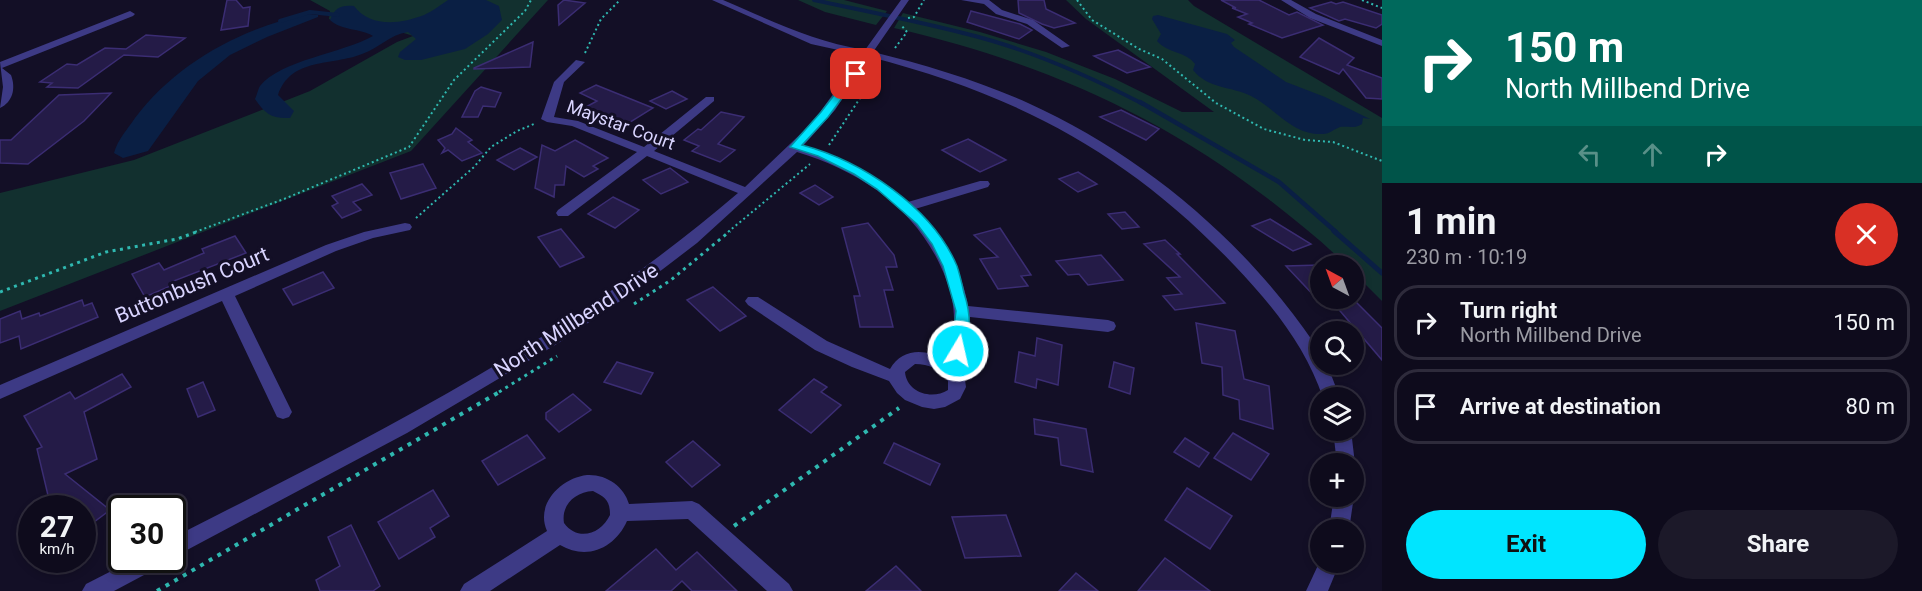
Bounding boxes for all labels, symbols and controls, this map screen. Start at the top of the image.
text: 150 m [1505,23,1624,72]
icon: right [1406,24,1484,102]
pin [830,48,881,99]
icon: arrive [839,57,872,90]
text: North Millbend Drive [1505,73,1750,105]
street label: Maystar Court [564,95,678,154]
icon: left [1573,138,1606,171]
icon: ahead [1636,138,1669,171]
icon: right [1699,138,1732,171]
text: 1 min [1406,201,1497,243]
button: close [1835,203,1898,266]
street label: Buttonbush Court [112,242,273,328]
text: 230 m · 10:19 [1406,245,1527,269]
north arrow [1310,255,1364,309]
map controls [1310,255,1364,573]
street label: North Millbend Drive [490,258,662,382]
text: Turn right [1460,298,1557,323]
icon: right [1409,306,1442,339]
text: 150 m [1833,310,1895,335]
position arrow [926,319,990,383]
button: search [1310,321,1364,375]
text: North Millbend Drive [1460,323,1642,347]
button: layers [1310,387,1364,441]
icon: arrive [1409,390,1442,423]
text: Arrive at destination [1460,394,1661,419]
text: 80 m [1846,394,1895,419]
button: + [1310,453,1364,507]
speed limit sign: 30 [108,495,186,573]
text: 27 [40,509,74,544]
button: Exit [1406,510,1646,579]
button: Share [1658,510,1898,579]
button: − [1310,519,1364,573]
text: km/h [39,540,75,558]

